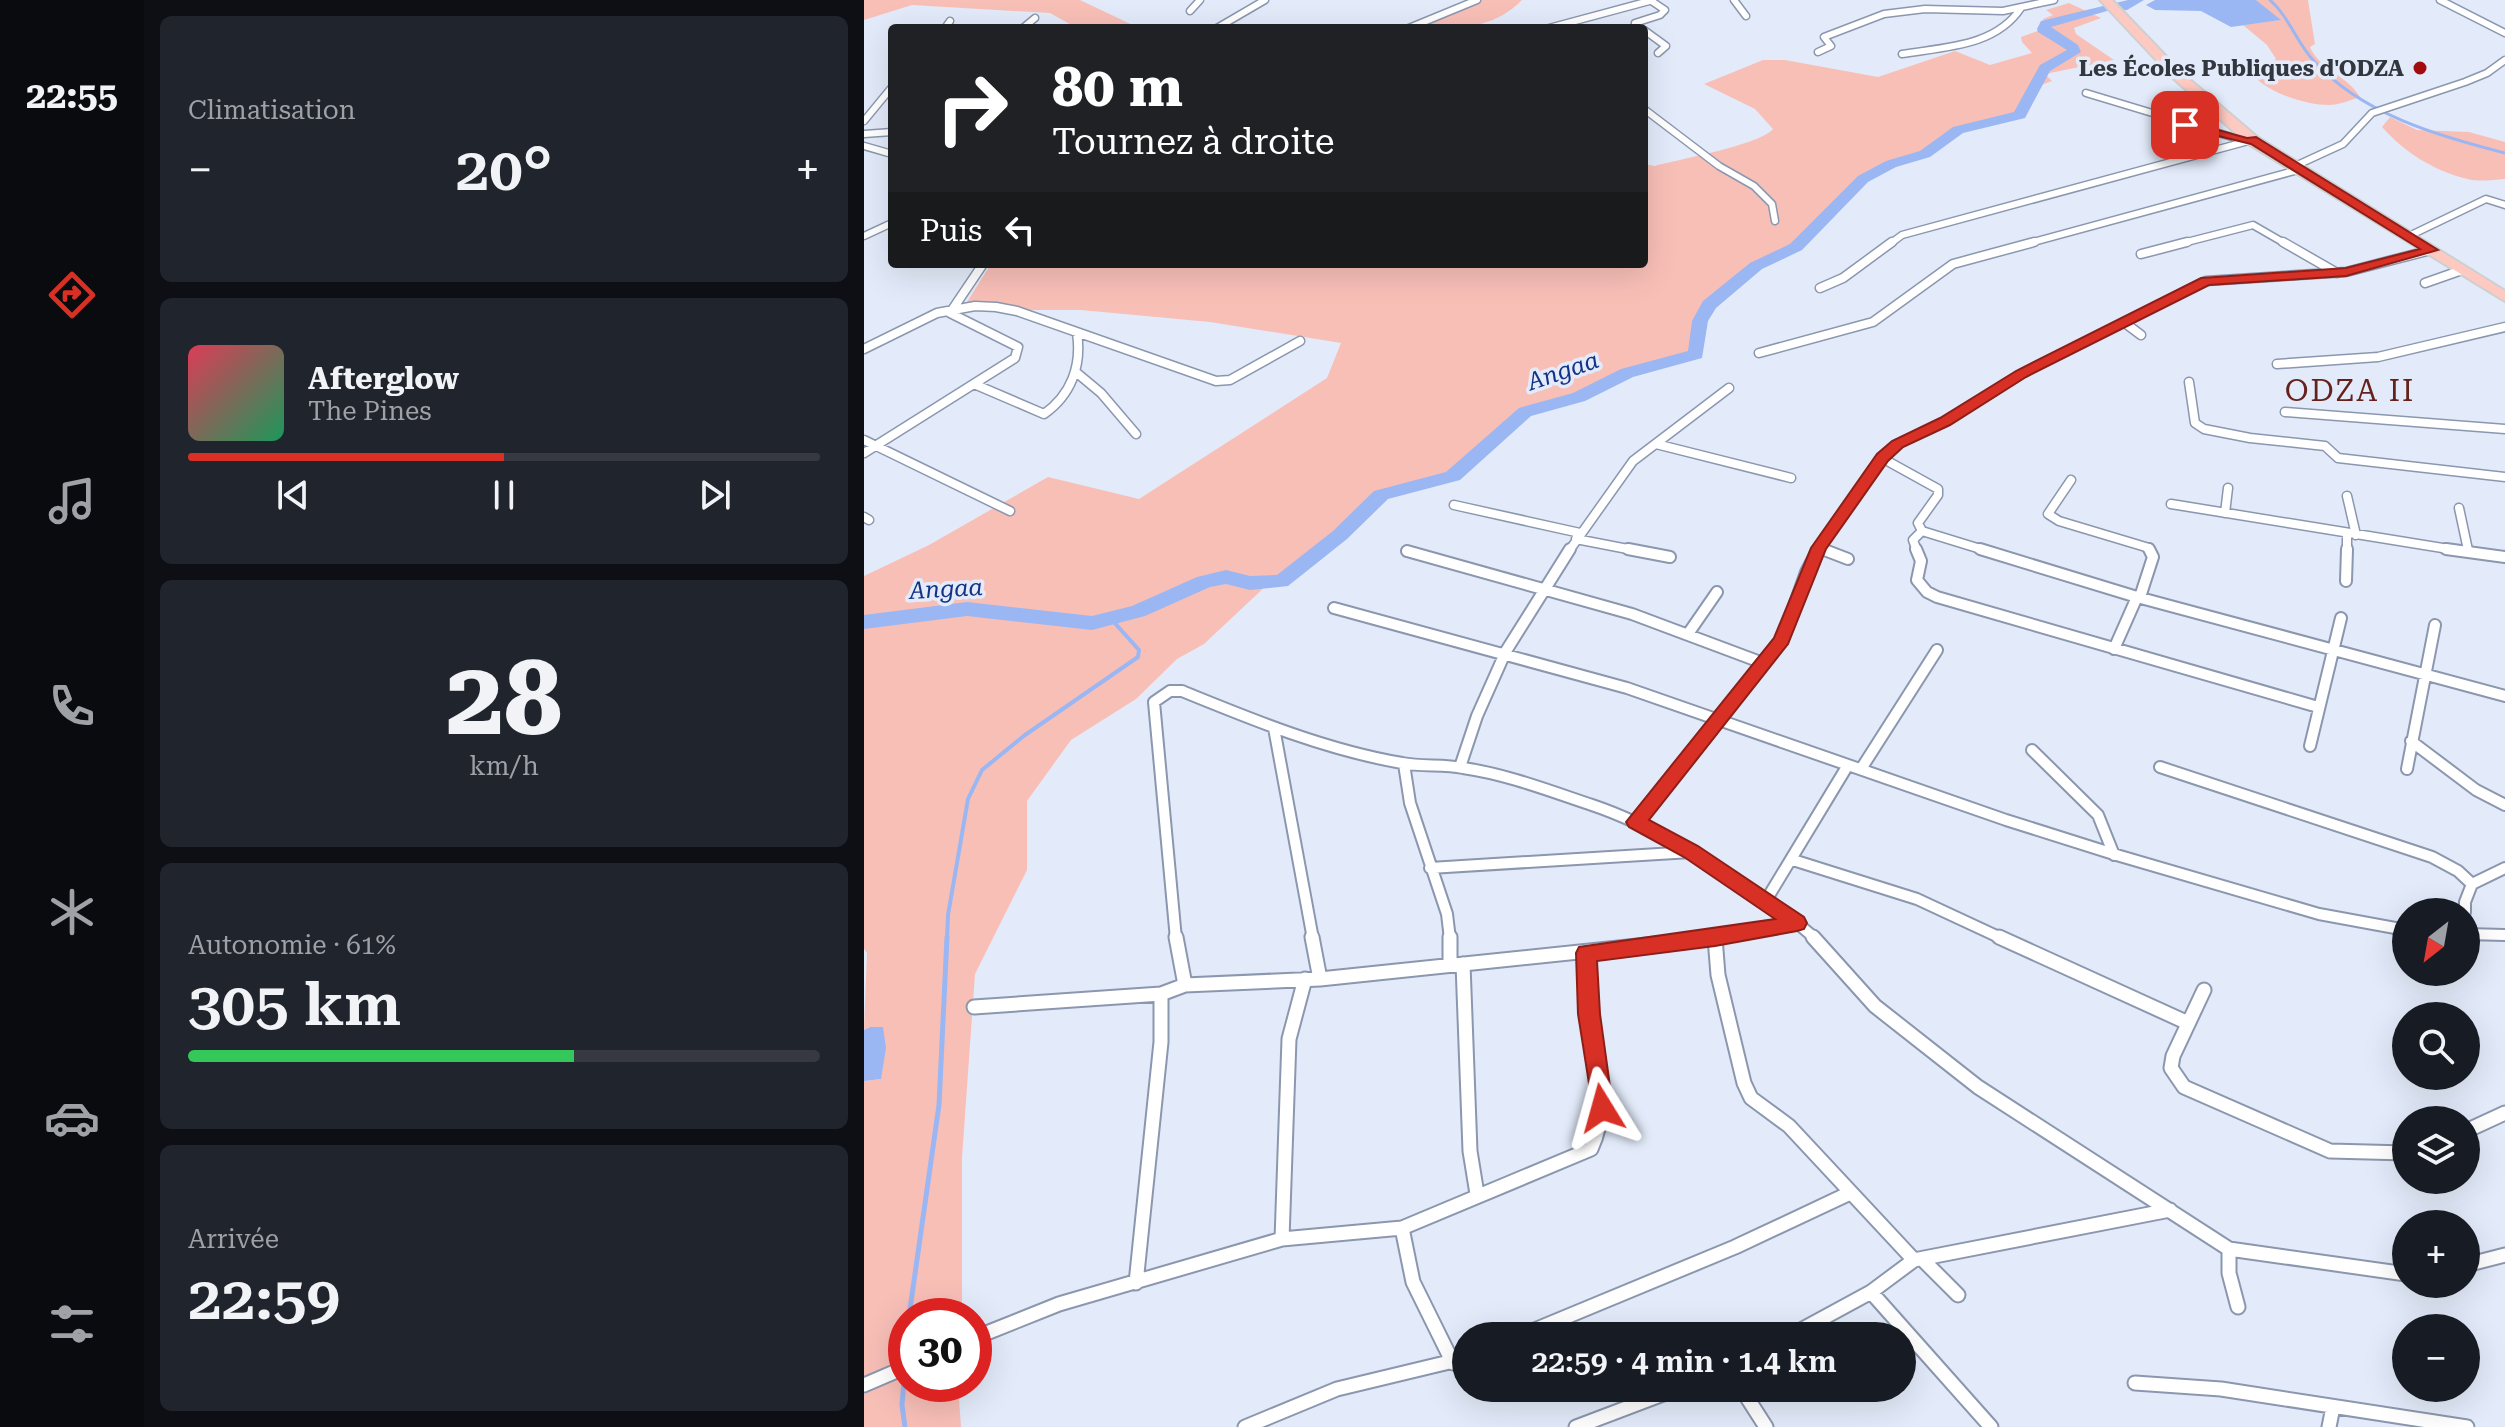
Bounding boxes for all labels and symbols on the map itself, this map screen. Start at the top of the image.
place label: Les Écoles Publiques d'ODZA [2079,54,2404,81]
marker: Les Écoles Publiques d'ODZA [2411,59,2429,77]
pin [2151,91,2219,159]
water label: Angaa [1522,346,1602,397]
district label: ODZA II [2285,373,2415,408]
water label: Angaa [906,573,984,605]
north arrow [2392,898,2480,986]
position arrow [1560,1066,1644,1150]
speed limit sign: 30 [888,1298,992,1402]

